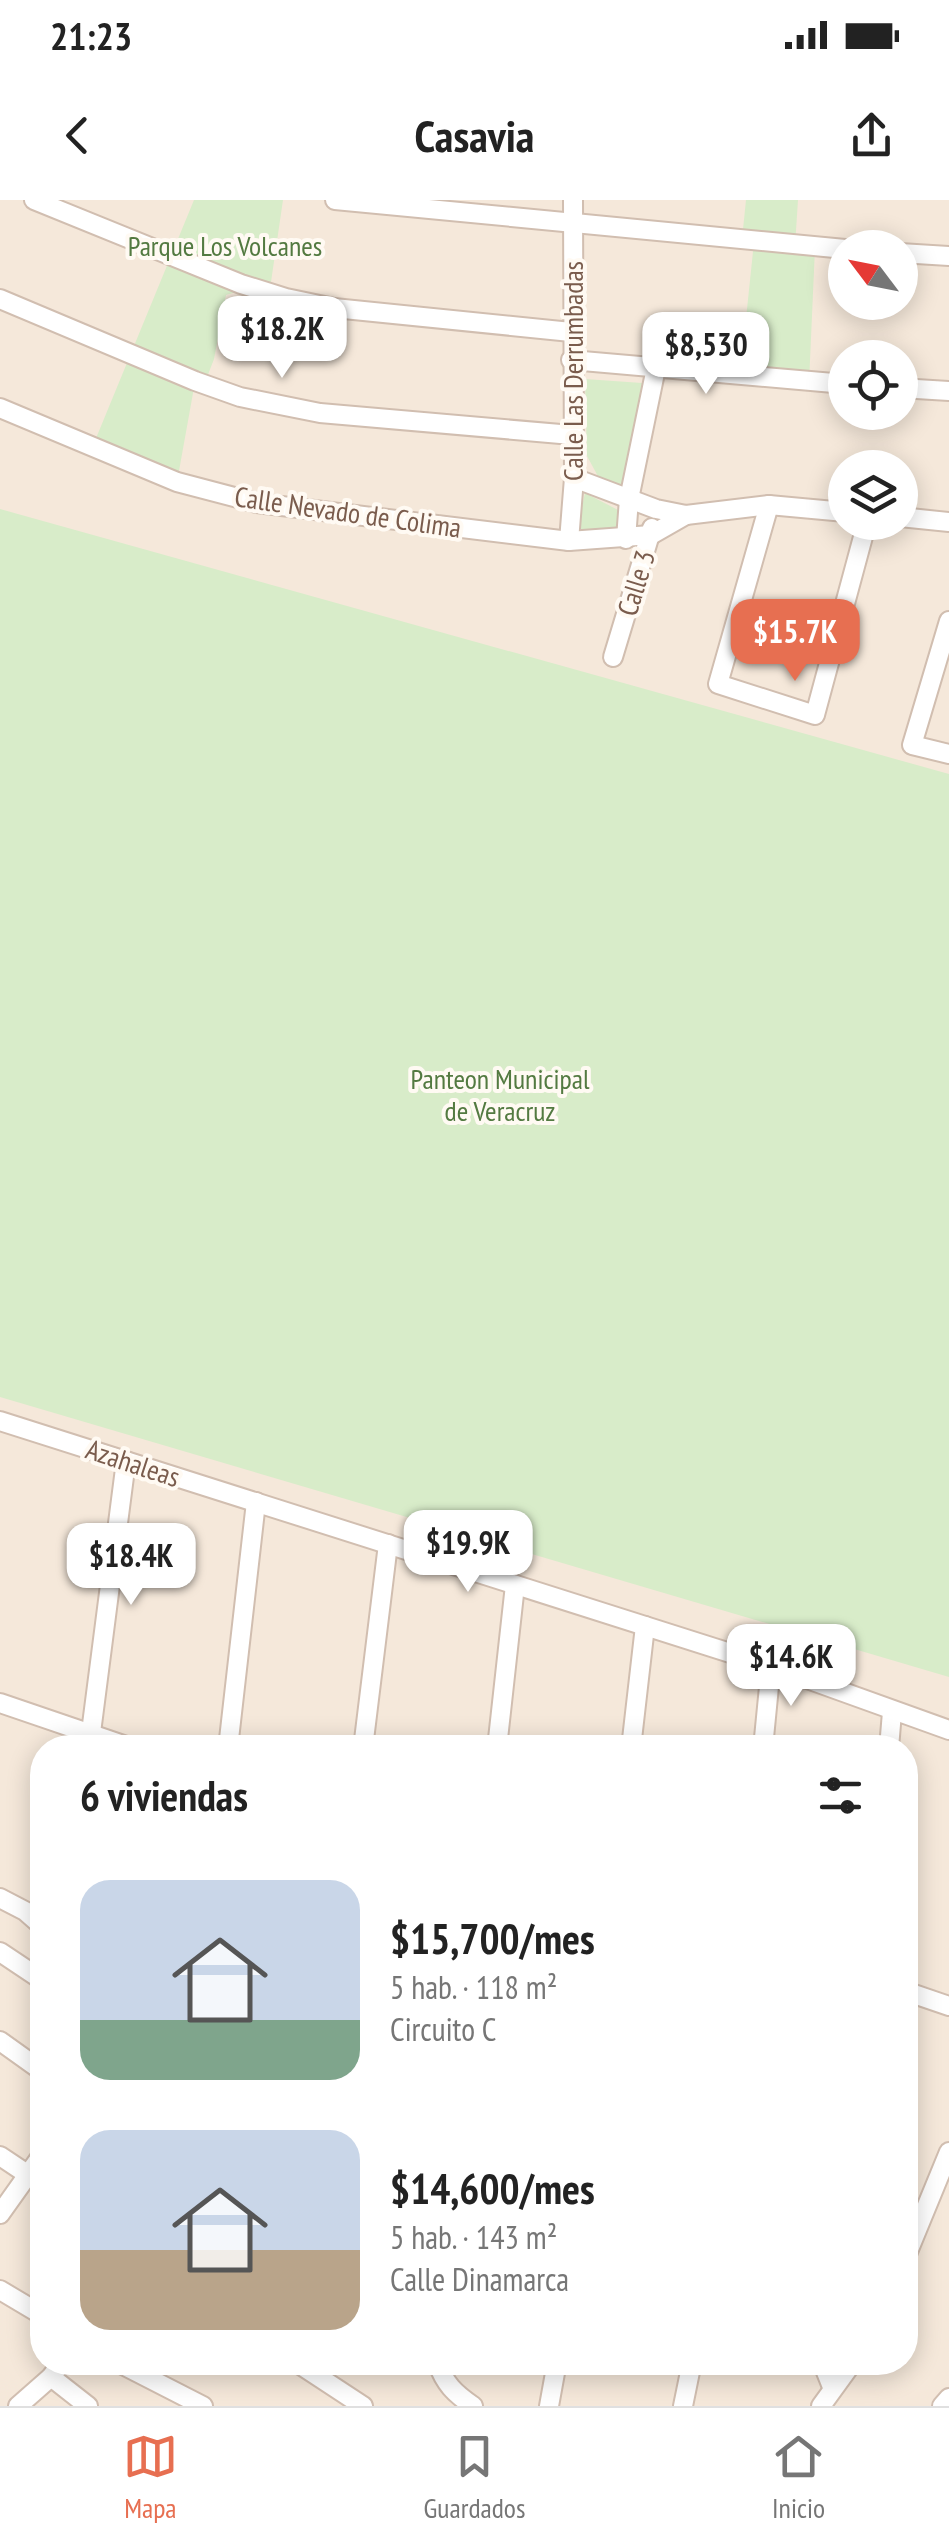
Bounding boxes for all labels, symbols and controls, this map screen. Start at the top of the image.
text: 21:23 [50,11,132,60]
text: Casavia [415,106,534,164]
icon: back [50,108,105,163]
icon: share [844,108,899,163]
park label: Parque Los Volcanes [128,227,322,264]
north arrow [828,230,918,320]
map controls [828,230,918,540]
street label: Calle Las Derrumbadas [554,261,591,481]
pin: $18.2K [201,296,363,381]
text: $18.2K [240,307,324,349]
pin: $8,530 [625,312,787,397]
text: $8,530 [664,323,748,365]
button: locate [828,340,918,430]
button: layers [828,450,918,540]
street label: Calle Nevado de Colima [232,477,464,546]
street label: Calle 3 [608,545,663,620]
pin: $15.7K [714,599,876,684]
text: $15.7K [753,610,837,652]
park label: Panteon Municipal de Veracruz [411,1060,590,1129]
street label: Azahaleas [82,1430,185,1495]
pin: $19.9K [387,1510,549,1595]
text: $19.9K [426,1521,510,1563]
pin: $18.4K [50,1523,212,1608]
text: $18.4K [89,1534,173,1576]
pin: $14.6K [710,1624,872,1709]
text: $14.6K [749,1635,833,1677]
text: 6 viviendas [80,1768,248,1823]
icon: filters [813,1768,868,1823]
text: $15,700/mes [390,1911,595,1966]
icon: home [160,1920,280,2040]
text: 5 hab. · 118 m² [390,1966,557,2008]
text: Circuito C [390,2008,496,2050]
text: $14,600/mes [390,2161,595,2216]
icon: home [160,2170,280,2290]
text: 5 hab. · 143 m² [390,2216,557,2258]
text: Calle Dinamarca [390,2258,569,2300]
tab: Mapa [123,2429,178,2526]
tab: Guardados [424,2429,525,2526]
tab: Inicio [771,2429,826,2526]

